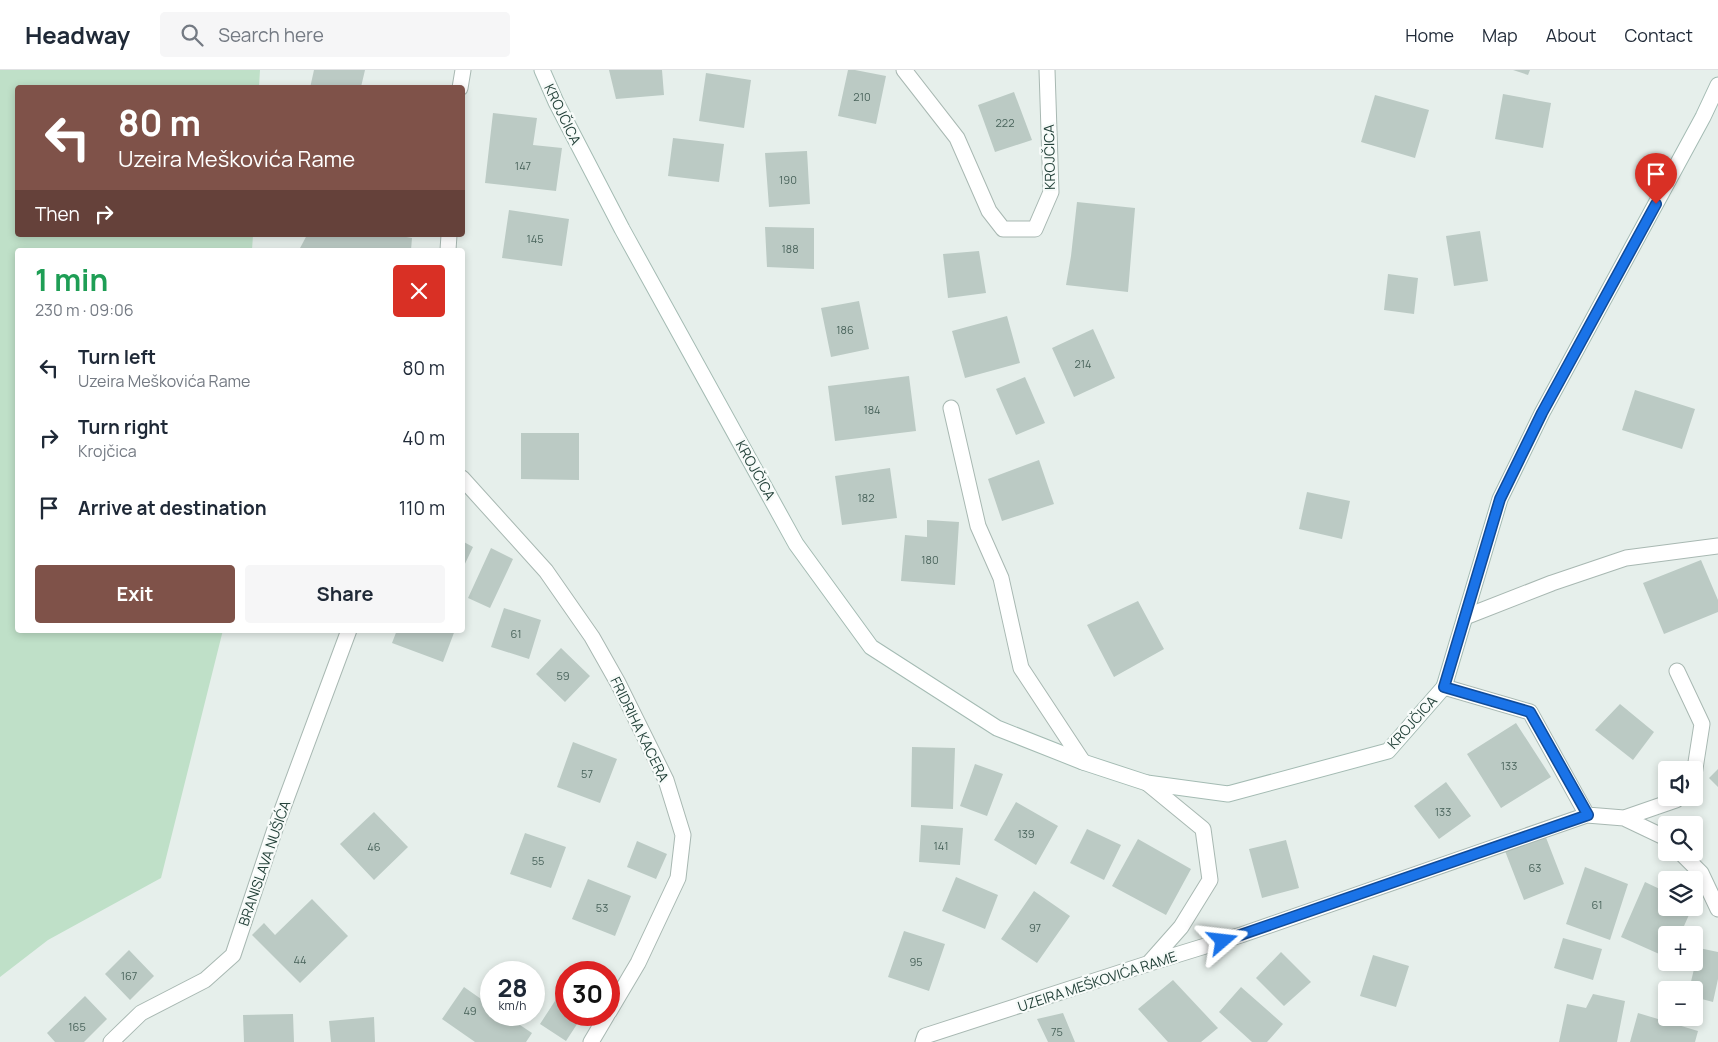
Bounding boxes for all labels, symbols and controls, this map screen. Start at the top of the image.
search box [160,12,510,57]
text: Headway [25,18,130,51]
icon: search [178,21,206,49]
text: Search here [218,22,324,48]
text: Home [1405,23,1454,47]
text: Map [1482,23,1518,47]
text: About [1546,23,1596,47]
text: Contact [1624,23,1693,47]
street label: KROJČICA [540,80,586,148]
house number: 210 [853,89,871,104]
text: 80 m [118,99,201,147]
icon: left [35,105,100,170]
house number: 222 [996,115,1014,130]
street label: KROJČICA [1039,124,1059,190]
text: Uzeira Meškovića Rame [118,144,355,174]
pin [1635,153,1677,204]
house number: 147 [515,158,531,173]
icon: arrive [1642,160,1670,188]
house number: 190 [779,172,797,187]
icon: right [90,200,118,228]
text: Then [35,201,80,227]
house number: 145 [526,231,544,246]
house number: 188 [781,241,799,256]
text: 1 min [35,259,108,300]
button: close [393,265,445,317]
text: 230 m · 09:06 [35,299,134,321]
house number: 186 [836,322,854,337]
text: Turn left [78,344,156,370]
icon: left [35,354,63,382]
text: 80 m [402,355,445,381]
house number: 214 [1074,356,1092,371]
text: Uzeira Meškovića Rame [78,370,250,392]
house number: 184 [863,402,881,417]
text: Turn right [78,414,168,440]
icon: right [35,424,63,452]
text: 40 m [402,425,445,451]
street label: KROJČICA [732,437,780,503]
text: Krojčica [78,440,137,462]
house number: 182 [858,490,874,505]
icon: arrive [35,494,63,522]
text: Arrive at destination [78,495,267,521]
text: 110 m [399,495,445,521]
house number: 180 [921,552,939,567]
button: Exit [35,565,235,623]
button: Share [245,565,445,623]
house number: 61 [511,626,521,641]
house number: 59 [556,668,570,683]
street label: FRIDRIHA KACERA [606,673,674,785]
street label: KROJČICA [1383,691,1441,753]
house number: 133 [1501,758,1517,773]
map controls [1658,761,1703,1026]
button: sound [1658,761,1703,806]
house number: 57 [581,766,593,781]
street label: BRANISLAVA NUŠIĆA [234,798,294,928]
house number: 133 [1435,804,1451,819]
button: search [1658,816,1703,861]
house number: 139 [1017,826,1035,841]
house number: 141 [933,838,949,853]
house number: 46 [367,839,381,854]
house number: 55 [532,853,544,868]
house number: 63 [1529,860,1541,875]
button: layers [1658,871,1703,916]
house number: 61 [1592,897,1602,912]
house number: 53 [596,900,608,915]
position arrow [1196,914,1248,966]
house number: 97 [1029,920,1041,935]
button: + [1658,926,1703,971]
street label: UZEIRA MEŠKOVIĆA RAME [1015,946,1179,1016]
house number: 44 [293,952,307,967]
house number: 95 [909,954,923,969]
speed limit sign: 30 [555,961,620,1026]
house number: 167 [121,968,137,983]
text: 28 [497,970,528,1005]
button: − [1658,981,1703,1026]
text: km/h [499,997,526,1014]
house number: 49 [463,1003,477,1018]
house number: 165 [68,1019,86,1034]
house number: 75 [1051,1024,1063,1039]

